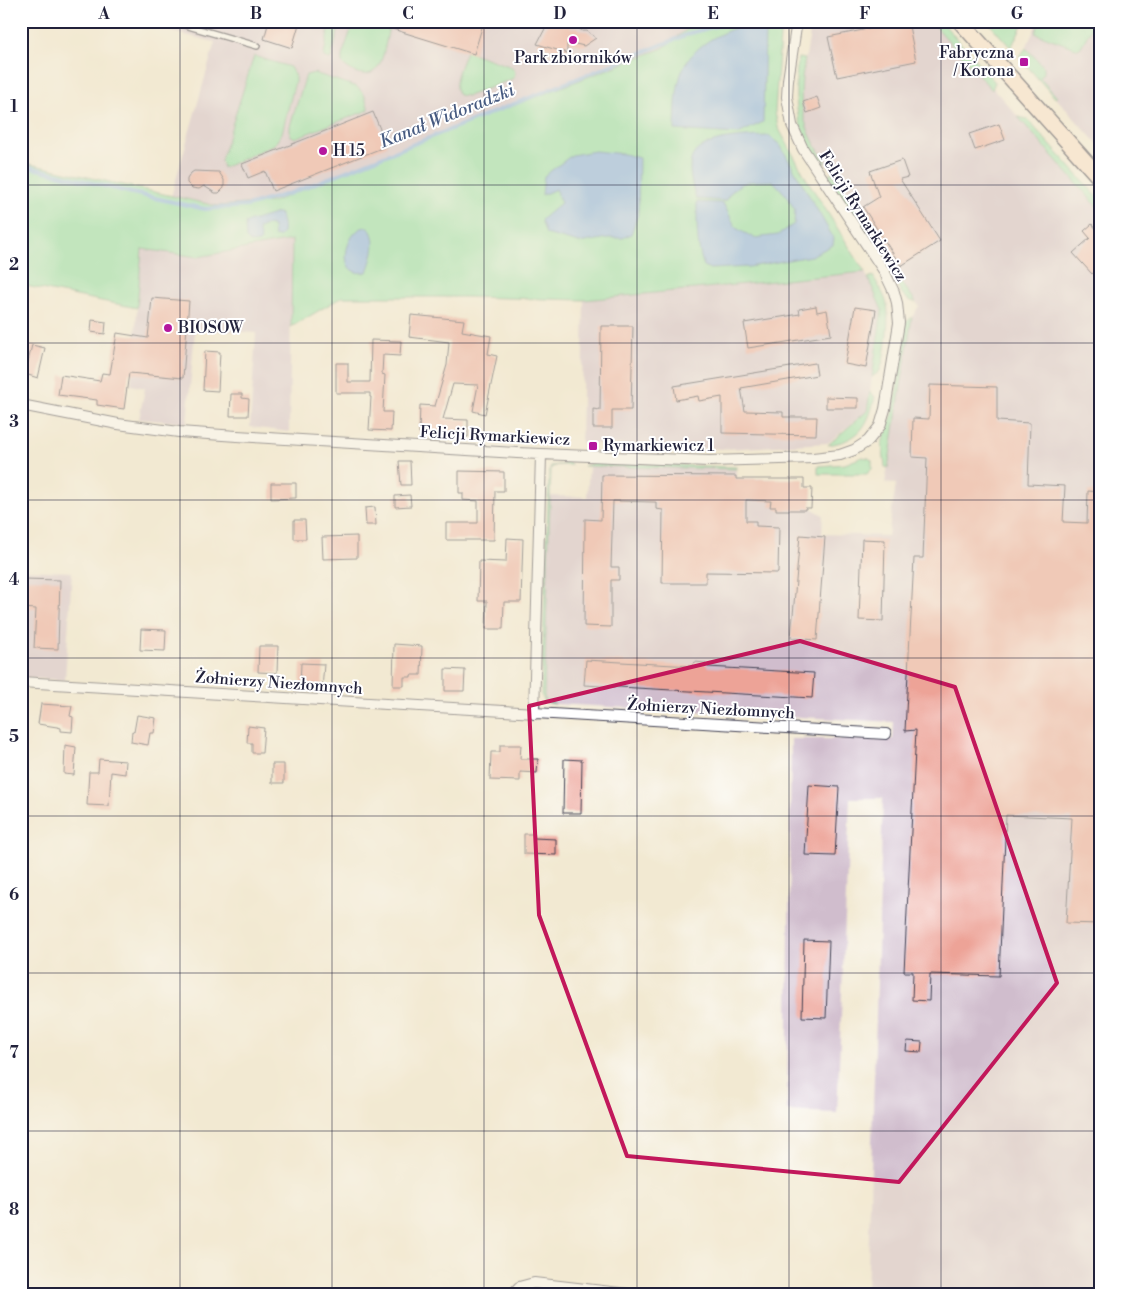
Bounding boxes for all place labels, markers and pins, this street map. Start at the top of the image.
marker: Park zbiorników [567,34,579,46]
place label: Fabryczna / Korona [939,43,1015,81]
place label: Park zbiorników [514,48,633,68]
marker: Fabryczna / Korona [1018,56,1030,68]
place label: H 15 [333,141,365,161]
marker: H 15 [317,145,329,157]
place label: BIOSOW [177,318,244,338]
marker: BIOSOW [162,322,174,334]
place label: Rymarkiewicz 1 [603,436,714,456]
marker: Rymarkiewicz 1 [587,440,599,452]

